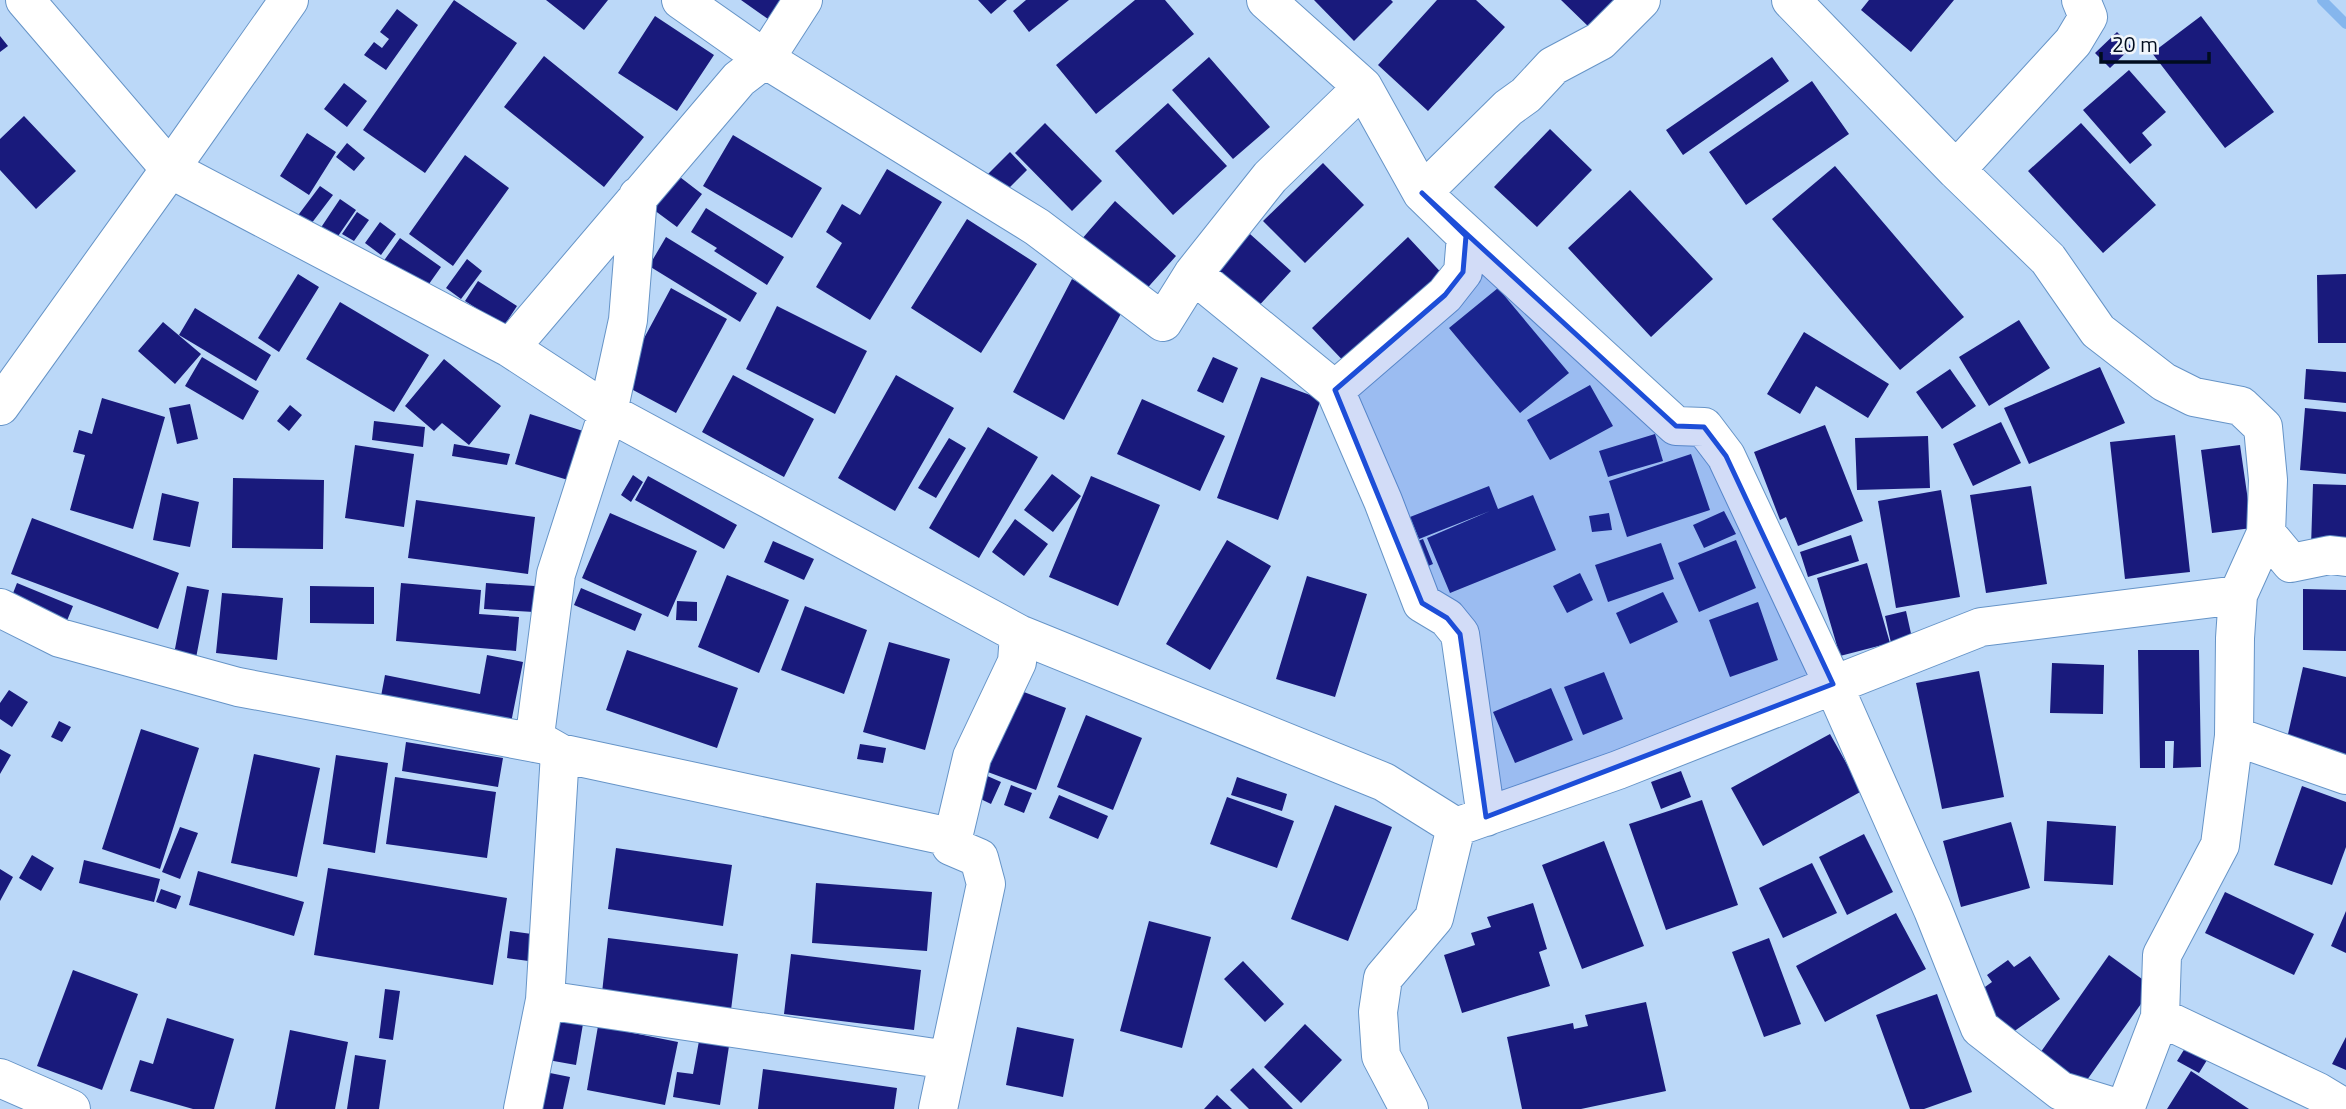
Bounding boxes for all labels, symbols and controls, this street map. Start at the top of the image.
scale bar [2101,21,2210,65]
text: 20 m [2112,28,2158,60]

